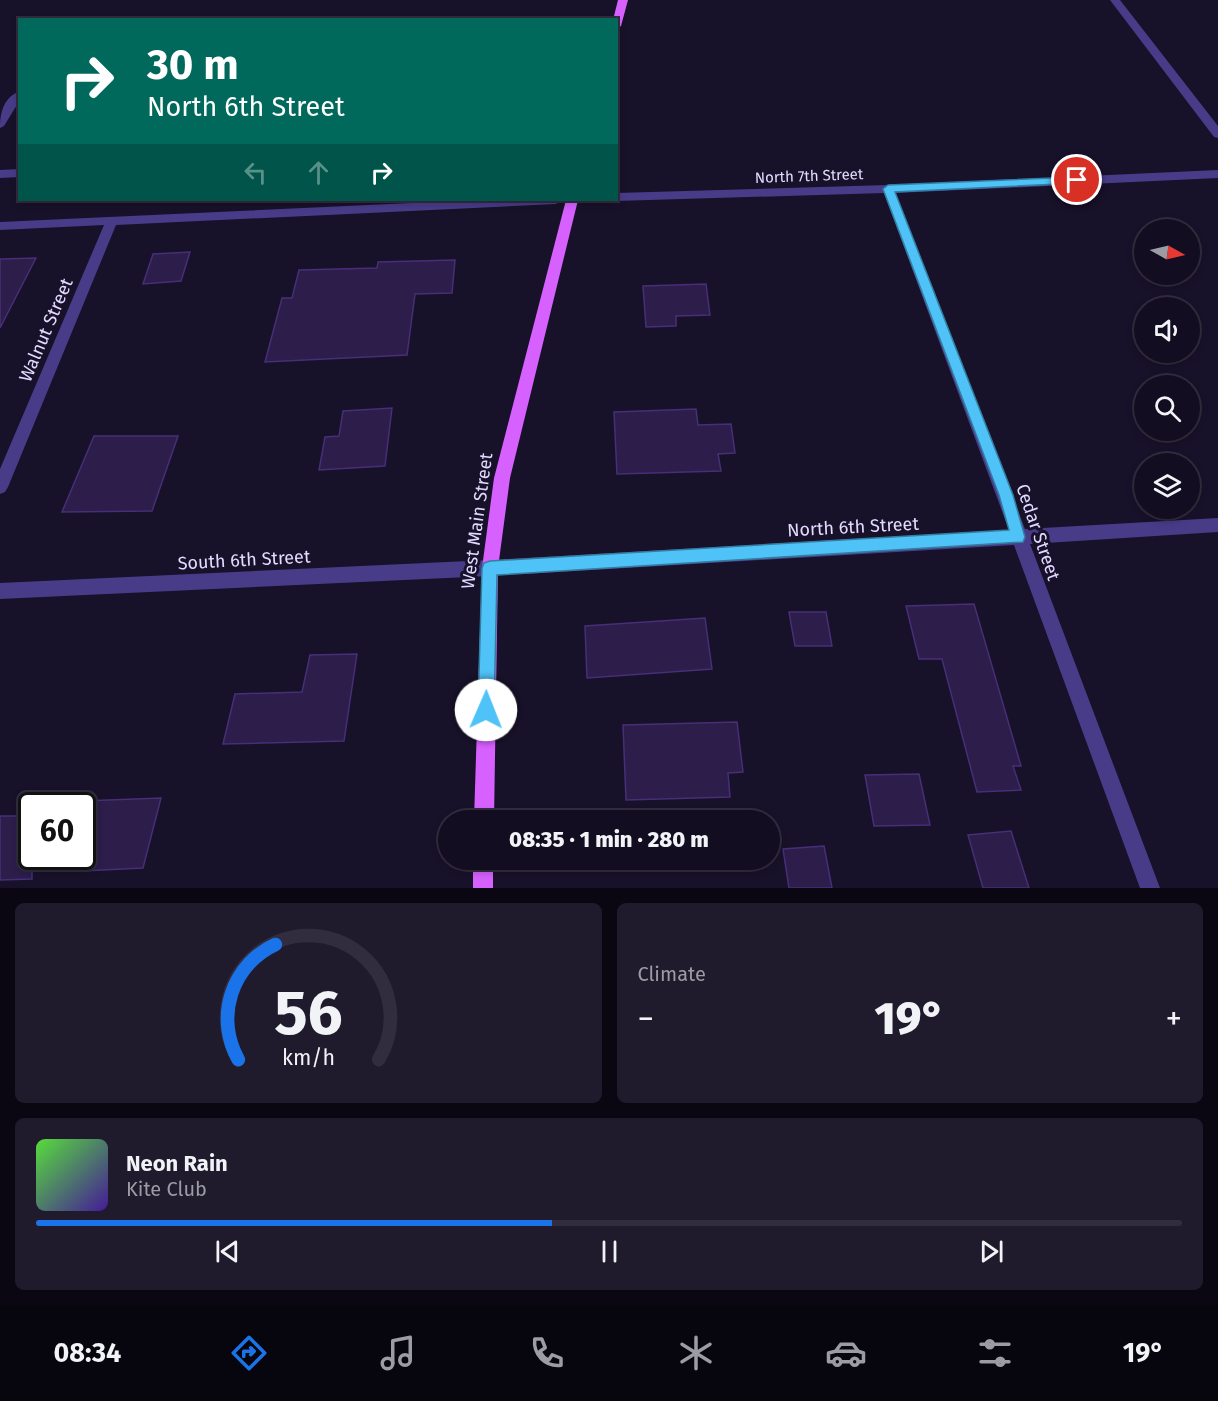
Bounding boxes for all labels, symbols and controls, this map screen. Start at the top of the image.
text: 30 m [147,40,239,90]
icon: right [48,42,126,120]
text: North 6th Street [147,91,345,123]
pin [1051,154,1102,205]
icon: left [239,156,272,189]
icon: ahead [302,156,335,189]
icon: right [365,156,398,189]
icon: arrive [1060,163,1093,196]
street label: North 7th Street [754,165,864,187]
north arrow [1134,219,1200,285]
map controls [1134,219,1200,519]
street label: Walnut Street [14,274,78,385]
button: sound [1134,297,1200,363]
button: search [1134,375,1200,441]
street label: West Main Street [457,451,498,590]
button: layers [1134,453,1200,519]
street label: Cedar Street [1011,481,1065,584]
street label: North 6th Street [787,513,920,541]
street label: South 6th Street [177,546,311,574]
position arrow [454,678,518,742]
speed limit sign: 60 [18,792,96,870]
text: 08:35 · 1 min · 280 m [509,826,709,853]
text: Climate [638,962,706,986]
text: 56 [274,976,343,1051]
text: 19° [875,992,945,1046]
text: − [638,999,654,1039]
text: + [1166,999,1182,1039]
text: km/h [282,1045,335,1071]
text: Neon Rain [126,1150,228,1177]
text: Kite Club [126,1177,207,1201]
icon: previous [211,1235,244,1268]
icon: pause [593,1235,626,1268]
icon: next [975,1235,1008,1268]
icon: directions [228,1332,270,1374]
icon: music [377,1332,419,1374]
icon: phone [526,1332,568,1374]
icon: climate [675,1332,717,1374]
icon: car [825,1332,867,1374]
icon: filters [974,1332,1016,1374]
text: 08:34 [54,1337,121,1369]
text: 19° [1123,1337,1164,1369]

